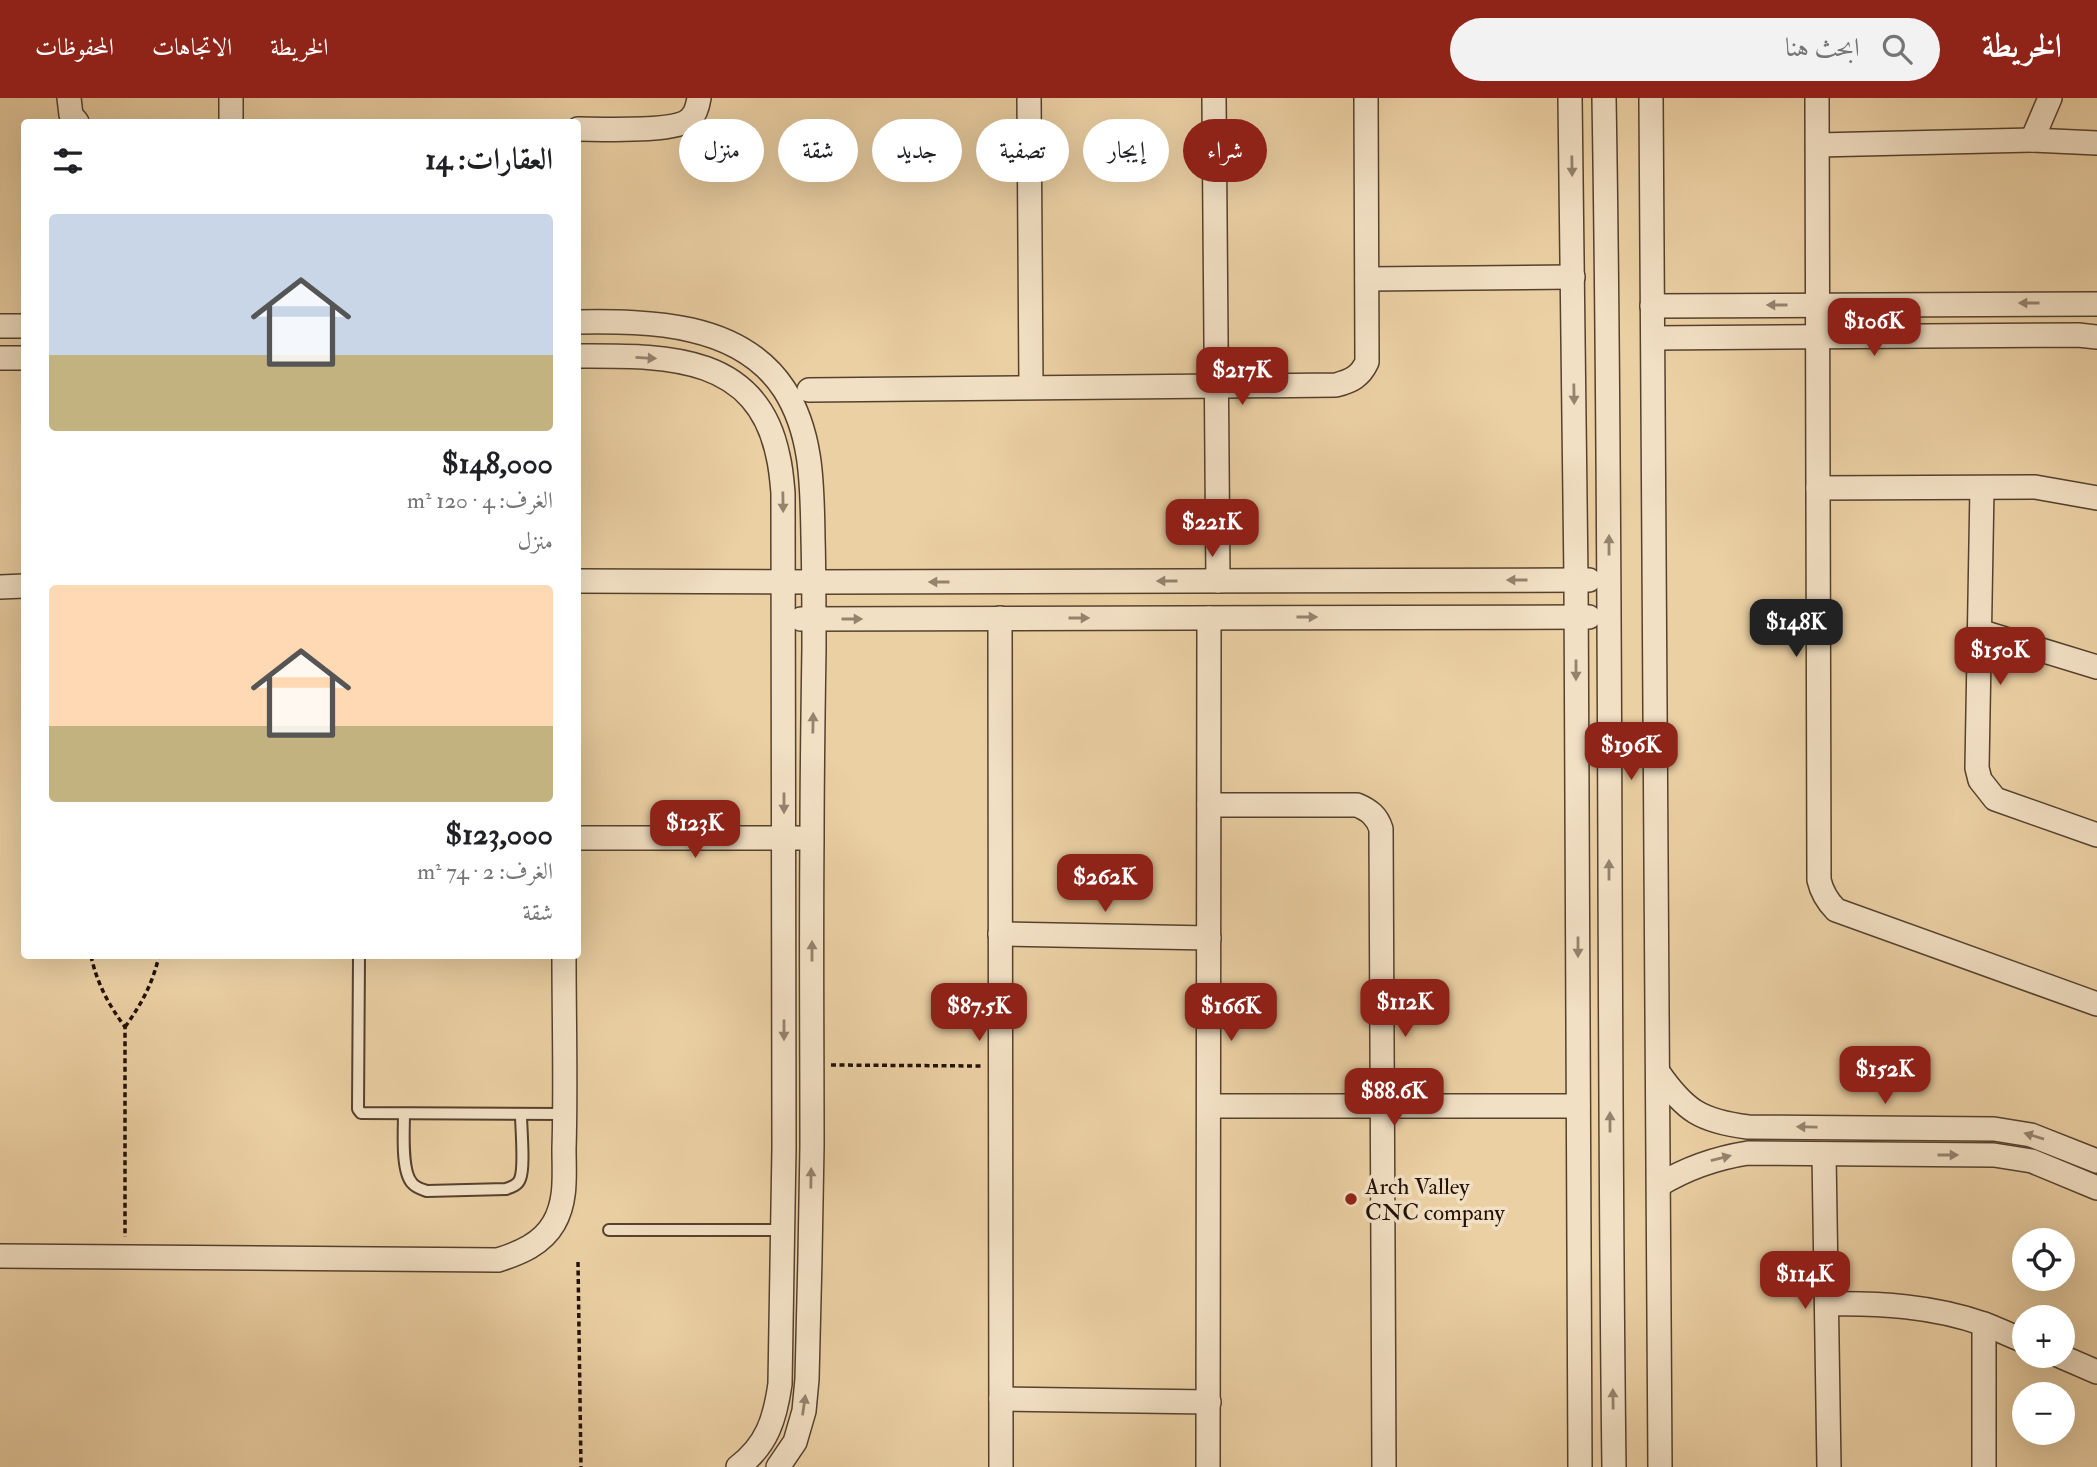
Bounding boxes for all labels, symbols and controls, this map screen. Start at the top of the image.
search box [1450,18,1940,81]
text: الخريطة [1982,26,2062,67]
icon: search [1878,30,1916,68]
text: المحفوظات [35,32,114,63]
text: الاتجاهات [152,32,232,63]
text: الخريطة [270,32,329,63]
text: ابحث هنا [1785,32,1860,64]
chip: منزل [679,119,764,182]
chip: شقة [778,119,858,182]
chip: جديد [872,119,962,182]
chip: تصفية [976,119,1069,182]
chip: إيجار [1083,119,1169,182]
chip: شراء [1183,119,1267,182]
text: العقارات: 14 [425,141,553,178]
icon: filters [49,142,87,180]
one-way arrow [1566,155,1577,177]
icon: home [238,259,364,385]
one-way arrow [2018,297,2040,309]
one-way arrow [1766,299,1788,311]
pin: $106K [1825,299,1923,358]
text: $106K [1844,306,1904,335]
pin: $217K [1193,348,1291,407]
one-way arrow [635,353,657,364]
text: $217K [1212,355,1272,384]
one-way arrow [1568,383,1580,405]
text: $148,000 [442,445,553,482]
text: الغرف: 4 · 120 m² [407,486,553,515]
one-way arrow [778,491,789,513]
pin: $221K [1163,500,1261,559]
text: $221K [1182,507,1242,536]
text: منزل [518,527,553,556]
one-way arrow [1603,534,1615,556]
one-way arrow [1505,574,1527,586]
one-way arrow [1155,575,1177,587]
one-way arrow [928,576,950,588]
pin: $148K [1747,600,1845,659]
text: $148K [1766,607,1826,636]
one-way arrow [1296,611,1318,623]
one-way arrow [1068,612,1090,624]
one-way arrow [841,613,863,625]
pin: $150K [1951,628,2049,687]
icon: home [238,630,364,756]
text: $150K [1971,635,2029,664]
one-way arrow [1571,659,1582,681]
one-way arrow [807,712,819,734]
pin: $196K [1582,722,1680,782]
text: $196K [1601,730,1661,759]
one-way arrow [778,792,790,814]
pin: $123K [646,800,744,860]
text: $123K [666,808,724,837]
text: $123,000 [445,816,553,853]
pin: $262K [1056,854,1154,914]
text: الغرف: 2 · 74 m² [417,857,553,886]
one-way arrow [1603,859,1615,881]
text: $262K [1073,862,1137,891]
text: شقة [523,898,553,927]
one-way arrow [1572,936,1584,958]
one-way arrow [806,939,818,961]
pin: $112K [1356,979,1454,1039]
pin: $87.5K [922,984,1036,1043]
pin: $166K [1182,984,1280,1043]
text: $112K [1376,987,1434,1016]
text: $87.5K [947,991,1011,1020]
text: $166K [1201,991,1261,1020]
one-way arrow [778,1020,790,1042]
pin: $152K [1836,1046,1934,1106]
text: $152K [1856,1054,1914,1083]
pin: $88.6K [1337,1068,1451,1128]
text: $88.6K [1361,1076,1427,1105]
one-way arrow [1604,1111,1616,1133]
one-way arrow [1796,1121,1818,1133]
one-way arrow [2023,1131,2044,1141]
one-way arrow [1937,1149,1959,1160]
one-way arrow [1710,1152,1732,1163]
one-way arrow [805,1167,817,1189]
place label: Arch Valley CNC company [1364,1172,1506,1228]
marker: Arch Valley CNC company [1343,1191,1359,1207]
map controls [2012,1228,2075,1445]
button: locate [2012,1228,2075,1291]
pin: $114K [1756,1252,1854,1311]
text: $114K [1776,1259,1834,1288]
button: + [2012,1305,2075,1368]
button: − [2012,1382,2075,1445]
one-way arrow [1607,1388,1619,1410]
one-way arrow [799,1394,810,1416]

